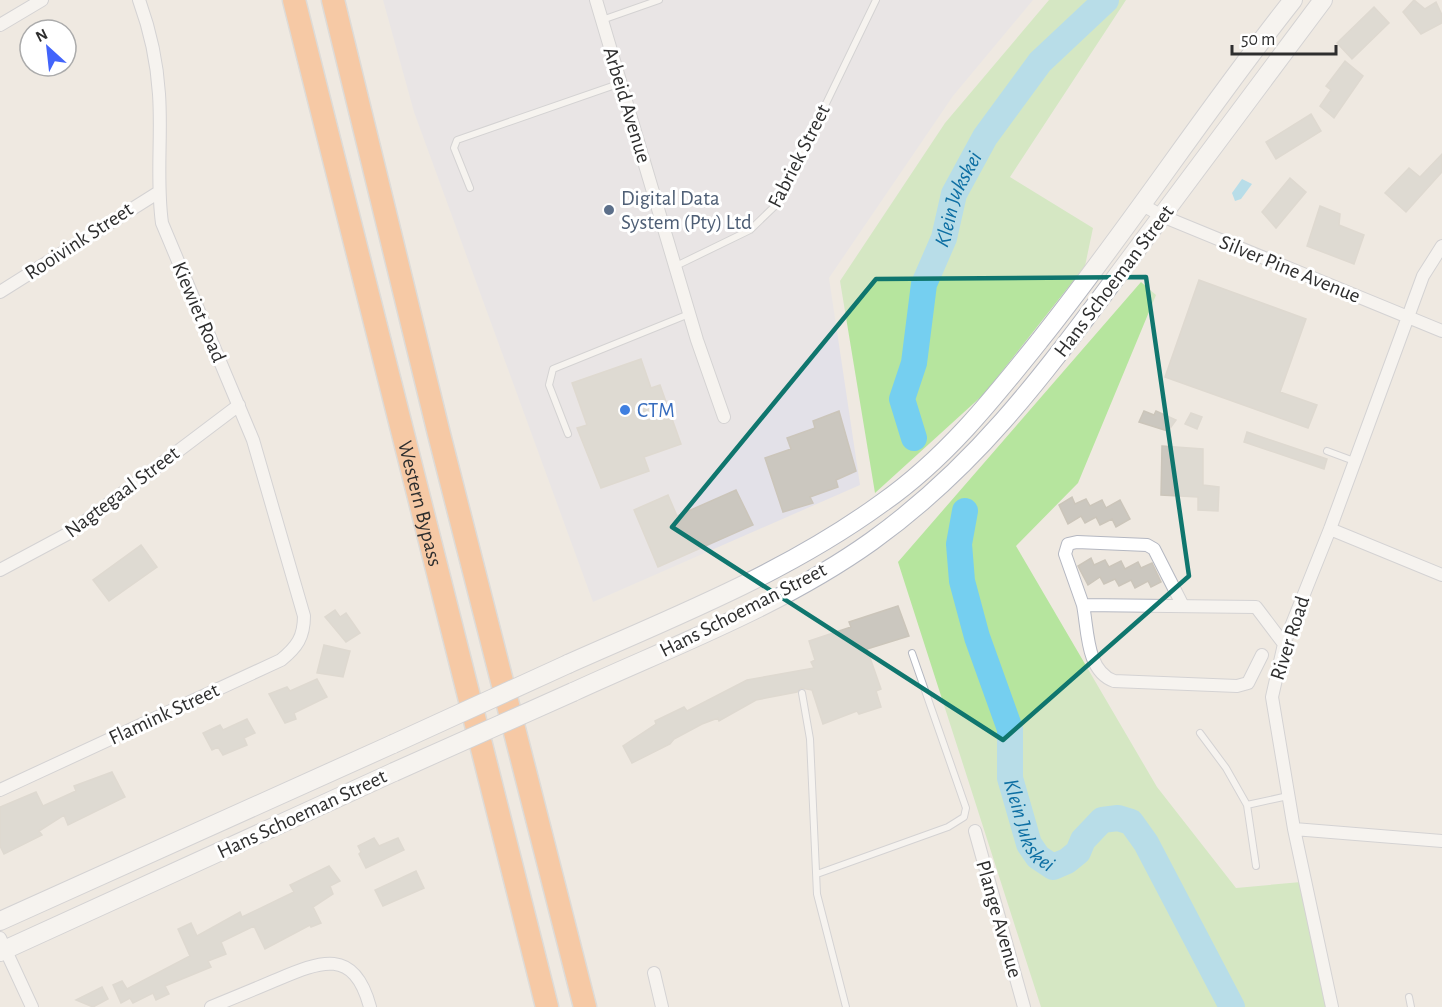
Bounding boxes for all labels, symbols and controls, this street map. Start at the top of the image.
north arrow [18,18,78,78]
scale bar [1232,18,1336,56]
text: N [33,26,50,45]
text: 50 m [1241,31,1275,49]
street label: Arbeid Avenue [599,45,655,165]
street label: Fabriek Street [764,101,834,211]
water label: Klein Jukskei [930,148,986,250]
place label: Digital Data System (Pty) Ltd [621,188,752,233]
street label: Rooivink Street [21,198,137,284]
street label: Hans Schoeman Street [1050,201,1178,361]
marker: Digital Data System (Pty) Ltd [602,203,616,217]
street label: Silver Pine Avenue [1217,231,1363,307]
street label: Kiewiet Road [168,259,230,366]
place label: CTM [637,400,675,421]
marker: CTM [618,403,632,417]
street label: Western Bypass [395,438,446,568]
street label: Nagtegaal Street [61,442,183,542]
street label: Hans Schoeman Street [656,559,830,661]
street label: River Road [1267,593,1313,683]
street label: Flamink Street [106,679,223,749]
street label: Hans Schoeman Street [214,765,390,862]
water label: Klein Jukskei [1000,776,1059,876]
street label: Plange Avenue [972,858,1026,980]

